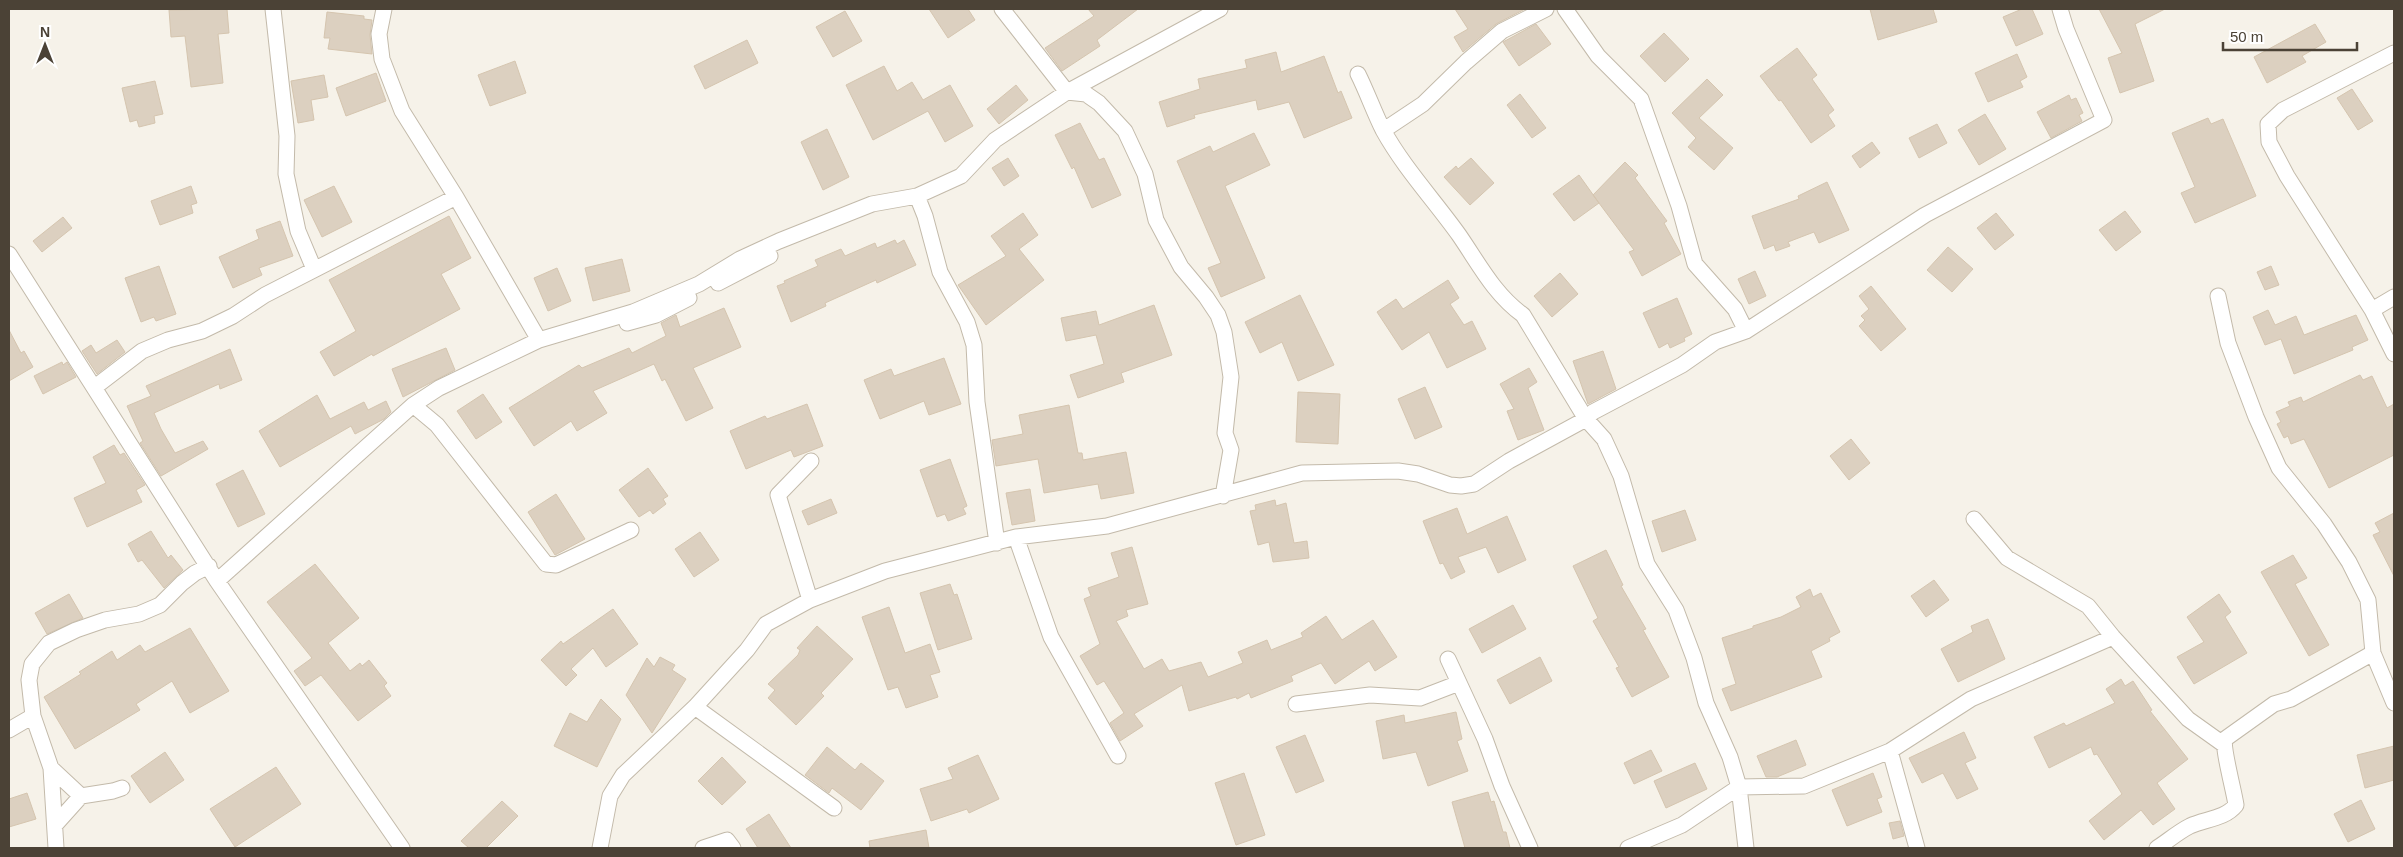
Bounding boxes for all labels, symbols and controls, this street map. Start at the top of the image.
north arrow [20,20,70,70]
scale bar [2223,20,2357,52]
text: N [40,24,50,40]
text: 50 m [2230,28,2263,45]

